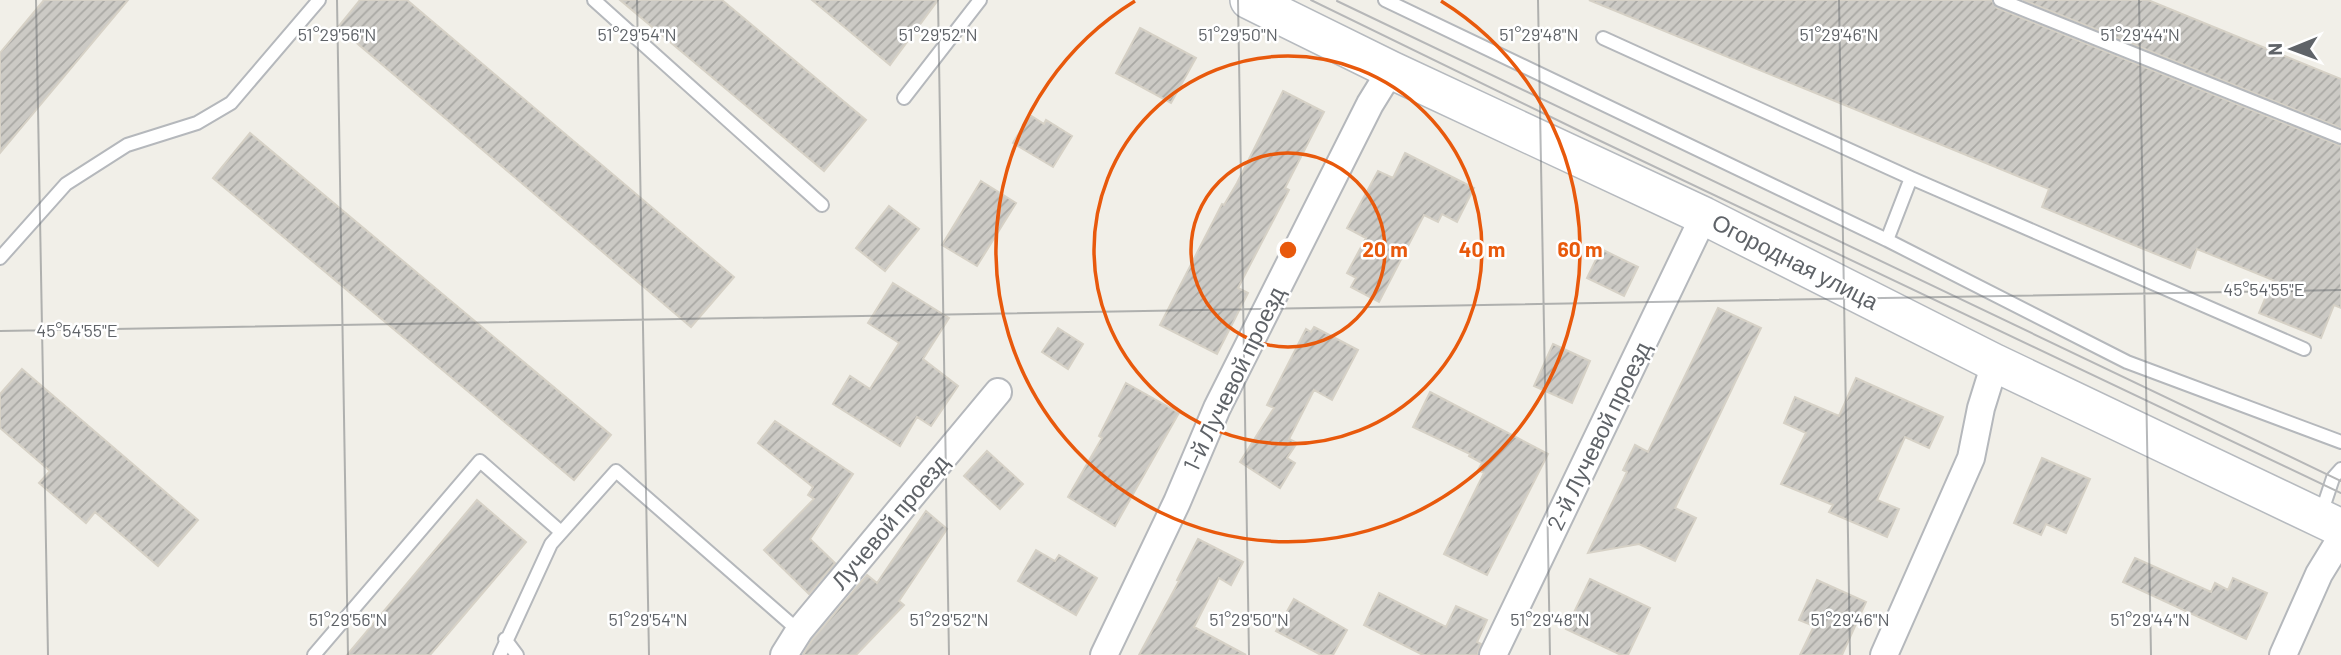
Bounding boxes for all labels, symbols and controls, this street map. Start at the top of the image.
north arrow [2257,14,2327,84]
text: 51°29'56"N [298,23,376,45]
text: 51°29'54"N [597,23,677,45]
text: 51°29'52"N [898,23,978,45]
text: 51°29'50"N [1198,23,1278,45]
text: 51°29'48"N [1499,23,1579,45]
text: 51°29'46"N [1799,23,1879,45]
text: 51°29'44"N [2100,23,2180,45]
text: N [2263,43,2286,56]
street label: Огородная улица [1708,207,1883,315]
text: 20 m [1362,236,1408,261]
text: 40 m [1459,236,1505,261]
text: 60 m [1558,236,1602,261]
centre of rings [1276,238,1300,262]
text: 45°54'55"E [2223,278,2305,300]
street label: 1-й Лучевой проезд [1176,281,1290,476]
text: 45°54'55"E [36,319,118,341]
street label: 2-й Лучевой проезд [1540,336,1656,534]
street label: Лучевой проезд [825,448,954,595]
text: 51°29'56"N [309,608,387,630]
text: 51°29'54"N [608,608,688,630]
text: 51°29'52"N [909,608,989,630]
text: 51°29'50"N [1209,608,1289,630]
text: 51°29'48"N [1510,608,1590,630]
text: 51°29'46"N [1810,608,1890,630]
text: 51°29'44"N [2110,608,2190,630]

